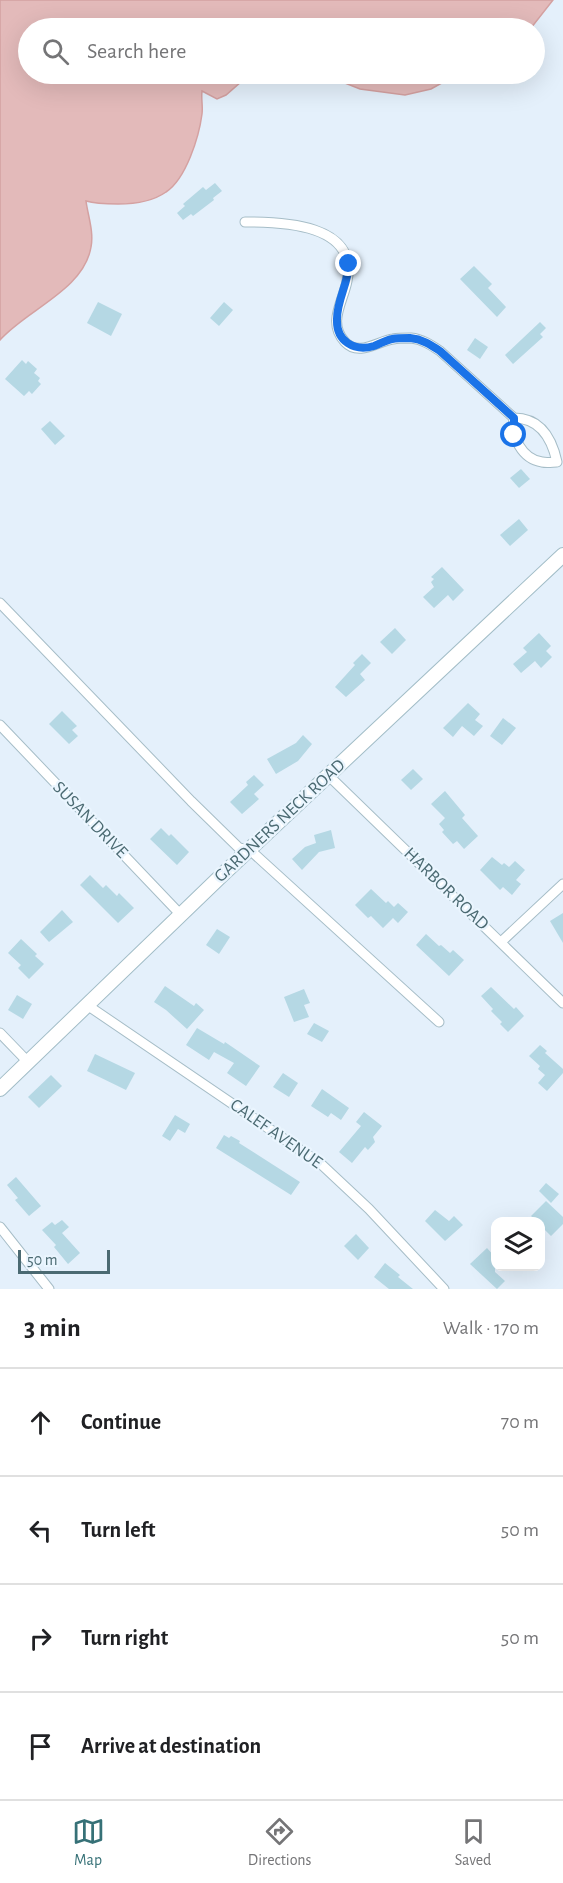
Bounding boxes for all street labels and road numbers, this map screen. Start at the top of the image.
street label: GARDNERS NECK ROAD [211,756,349,886]
street label: SUSAN DRIVE [49,778,131,862]
street label: HARBOR ROAD [400,844,492,934]
street label: CALEF AVENUE [227,1096,326,1172]

